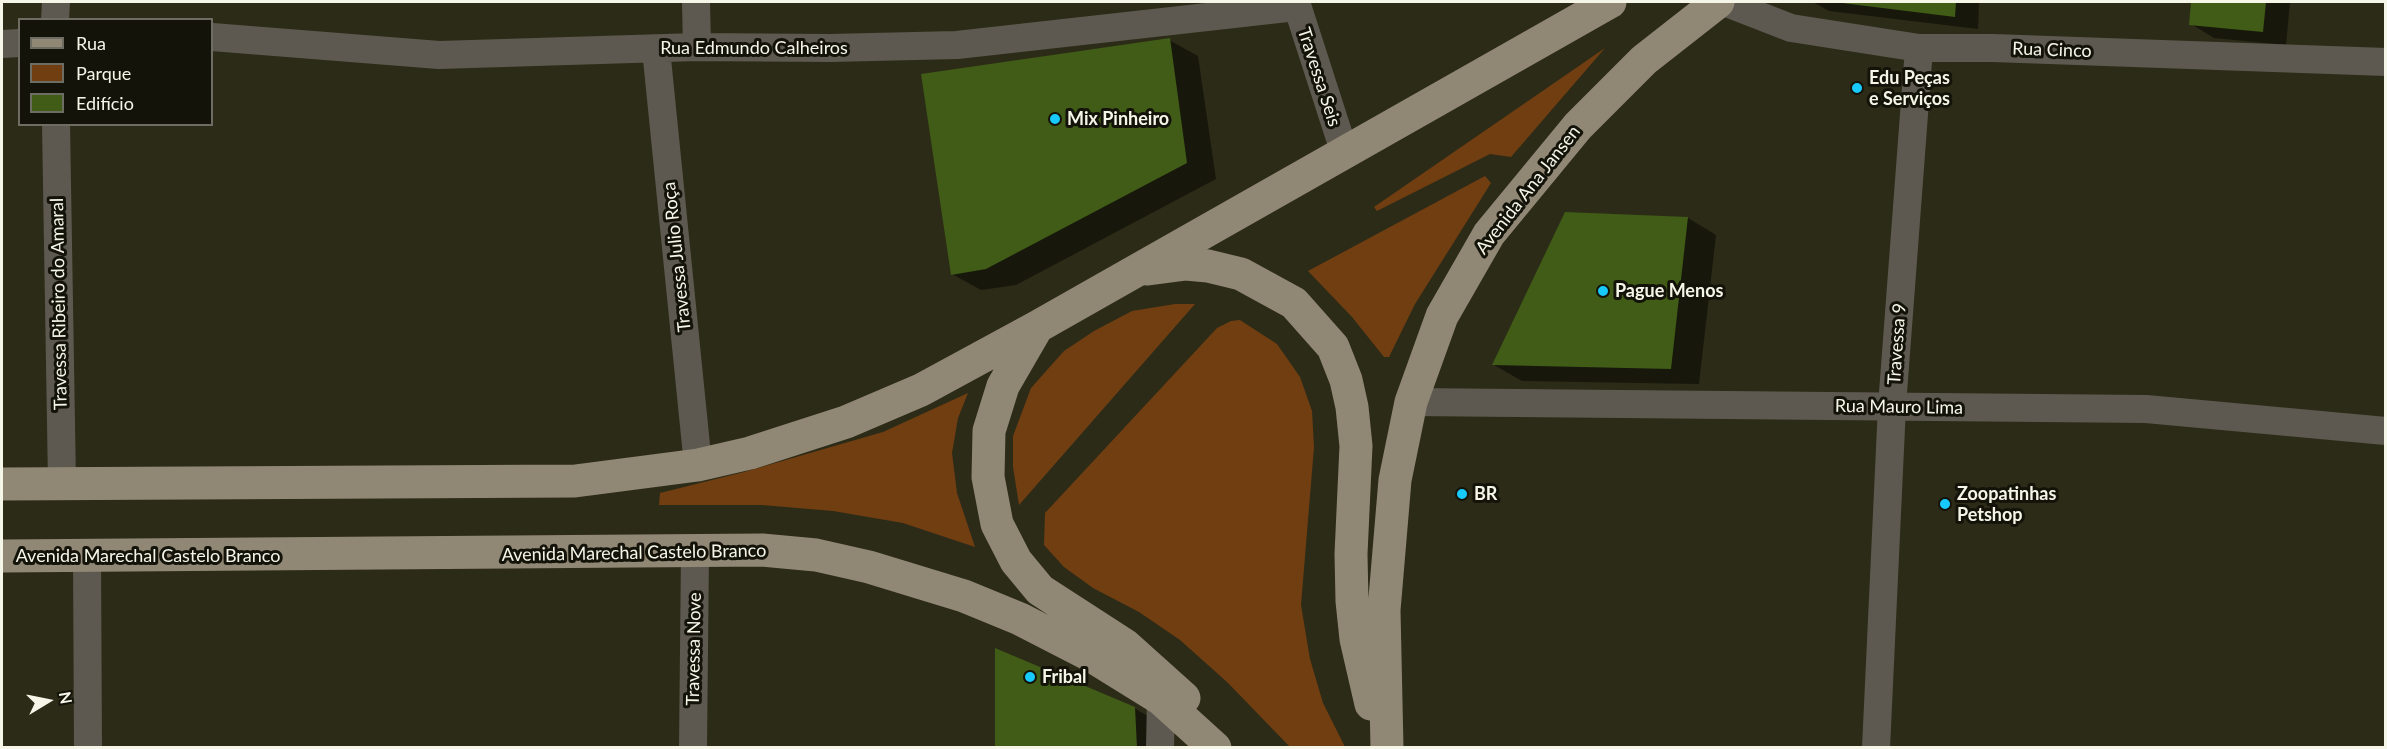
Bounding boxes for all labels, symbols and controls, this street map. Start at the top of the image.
legend [18,18,213,126]
street label: Travessa Seis [1293,25,1345,129]
text: Rua [76,32,106,54]
street label: Rua Edmundo Calheiros [660,37,848,59]
street label: Rua Cinco [2012,38,2092,62]
text: Parque [76,62,131,84]
place label: Edu Peças e Serviços [1869,67,1950,110]
marker: Edu Peças e Serviços [1850,81,1864,95]
text: Edifício [76,92,134,114]
place label: Mix Pinheiro [1067,108,1169,130]
marker: Mix Pinheiro [1048,112,1062,126]
street label: Avenida Ana Jansen [1471,121,1585,259]
street label: Travessa Julio Roça [658,181,696,333]
street label: Travessa Ribeiro do Amaral [46,198,72,410]
place label: Pague Menos [1615,280,1723,302]
marker: Pague Menos [1596,284,1610,298]
street label: Travessa 9 [1883,302,1911,386]
street label: Rua Mauro Lima [1835,395,1963,419]
place label: BR [1474,483,1497,505]
place label: Zoopatinhas Petshop [1957,483,2056,526]
marker: BR [1455,487,1469,501]
marker: Zoopatinhas Petshop [1938,497,1952,511]
street label: Avenida Marechal Castelo Branco [501,540,767,566]
street label: Avenida Marechal Castelo Branco [16,545,280,567]
street label: Travessa Nove [682,592,706,706]
place label: Fribal [1042,666,1087,688]
marker: Fribal [1023,670,1037,684]
north arrow [18,671,78,731]
text: N [56,690,77,705]

